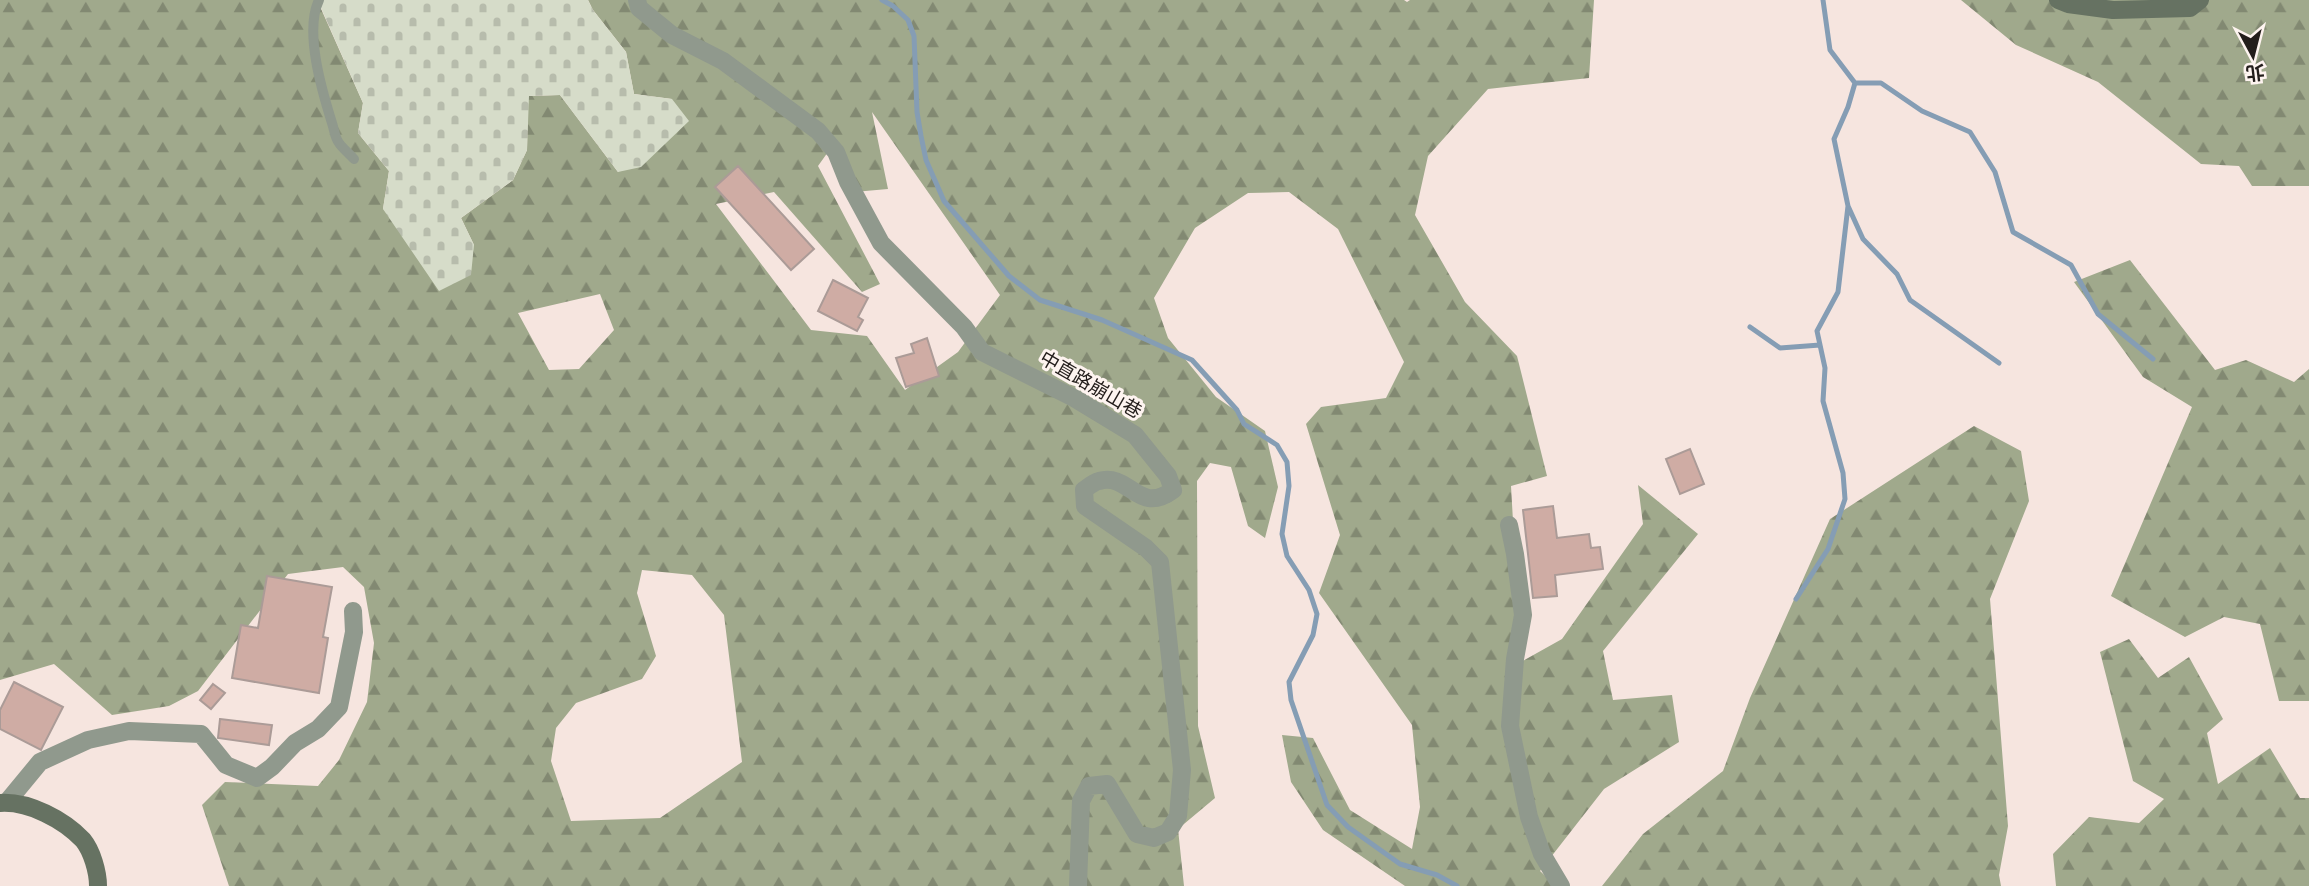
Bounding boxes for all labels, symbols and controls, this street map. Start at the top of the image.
north arrow [2218,21,2288,91]
text: 北 [2244,58,2266,84]
street label: 中直路崩山巷 [1035,347,1145,425]

